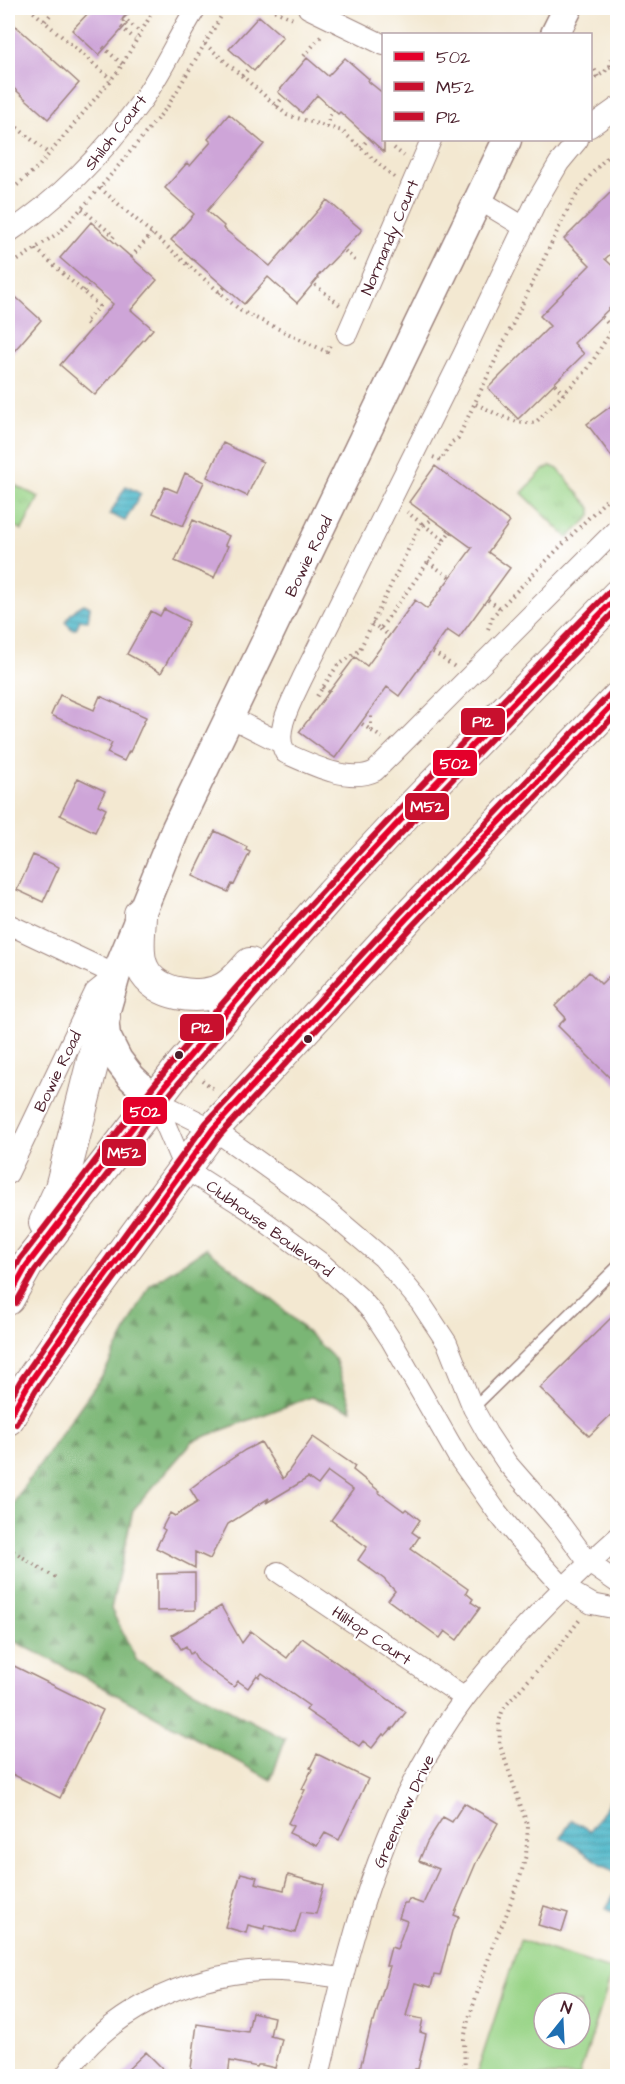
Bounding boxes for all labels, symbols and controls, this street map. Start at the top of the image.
legend [382,33,592,141]
text: 502 [436,45,471,70]
text: M52 [436,75,475,100]
street label: Shiloh Court [79,90,153,175]
text: P12 [436,105,461,130]
street label: Normandy Court [356,176,425,299]
street label: Bowie Road [280,512,338,601]
line badge: P12 [460,707,506,736]
text: P12 [472,711,495,733]
line badge: 502 [432,749,478,777]
text: 502 [440,753,471,775]
line badge: M52 [404,792,450,821]
text: M52 [410,796,445,818]
line badge: P12 [179,1013,225,1042]
text: P12 [191,1017,214,1039]
street label: Bowie Road [29,1027,87,1116]
unlabelled marker [302,1033,314,1045]
unlabelled marker [173,1049,185,1061]
line badge: 502 [122,1096,168,1125]
text: 502 [130,1101,161,1123]
line badge: M52 [101,1138,147,1167]
text: M52 [107,1142,142,1164]
street label: Clubhouse Boulevard [201,1175,337,1282]
street label: Hilltop Court [327,1601,416,1671]
street label: Greenview Drive [368,1751,440,1872]
north arrow [532,1991,592,2051]
text: N [558,1996,574,2020]

